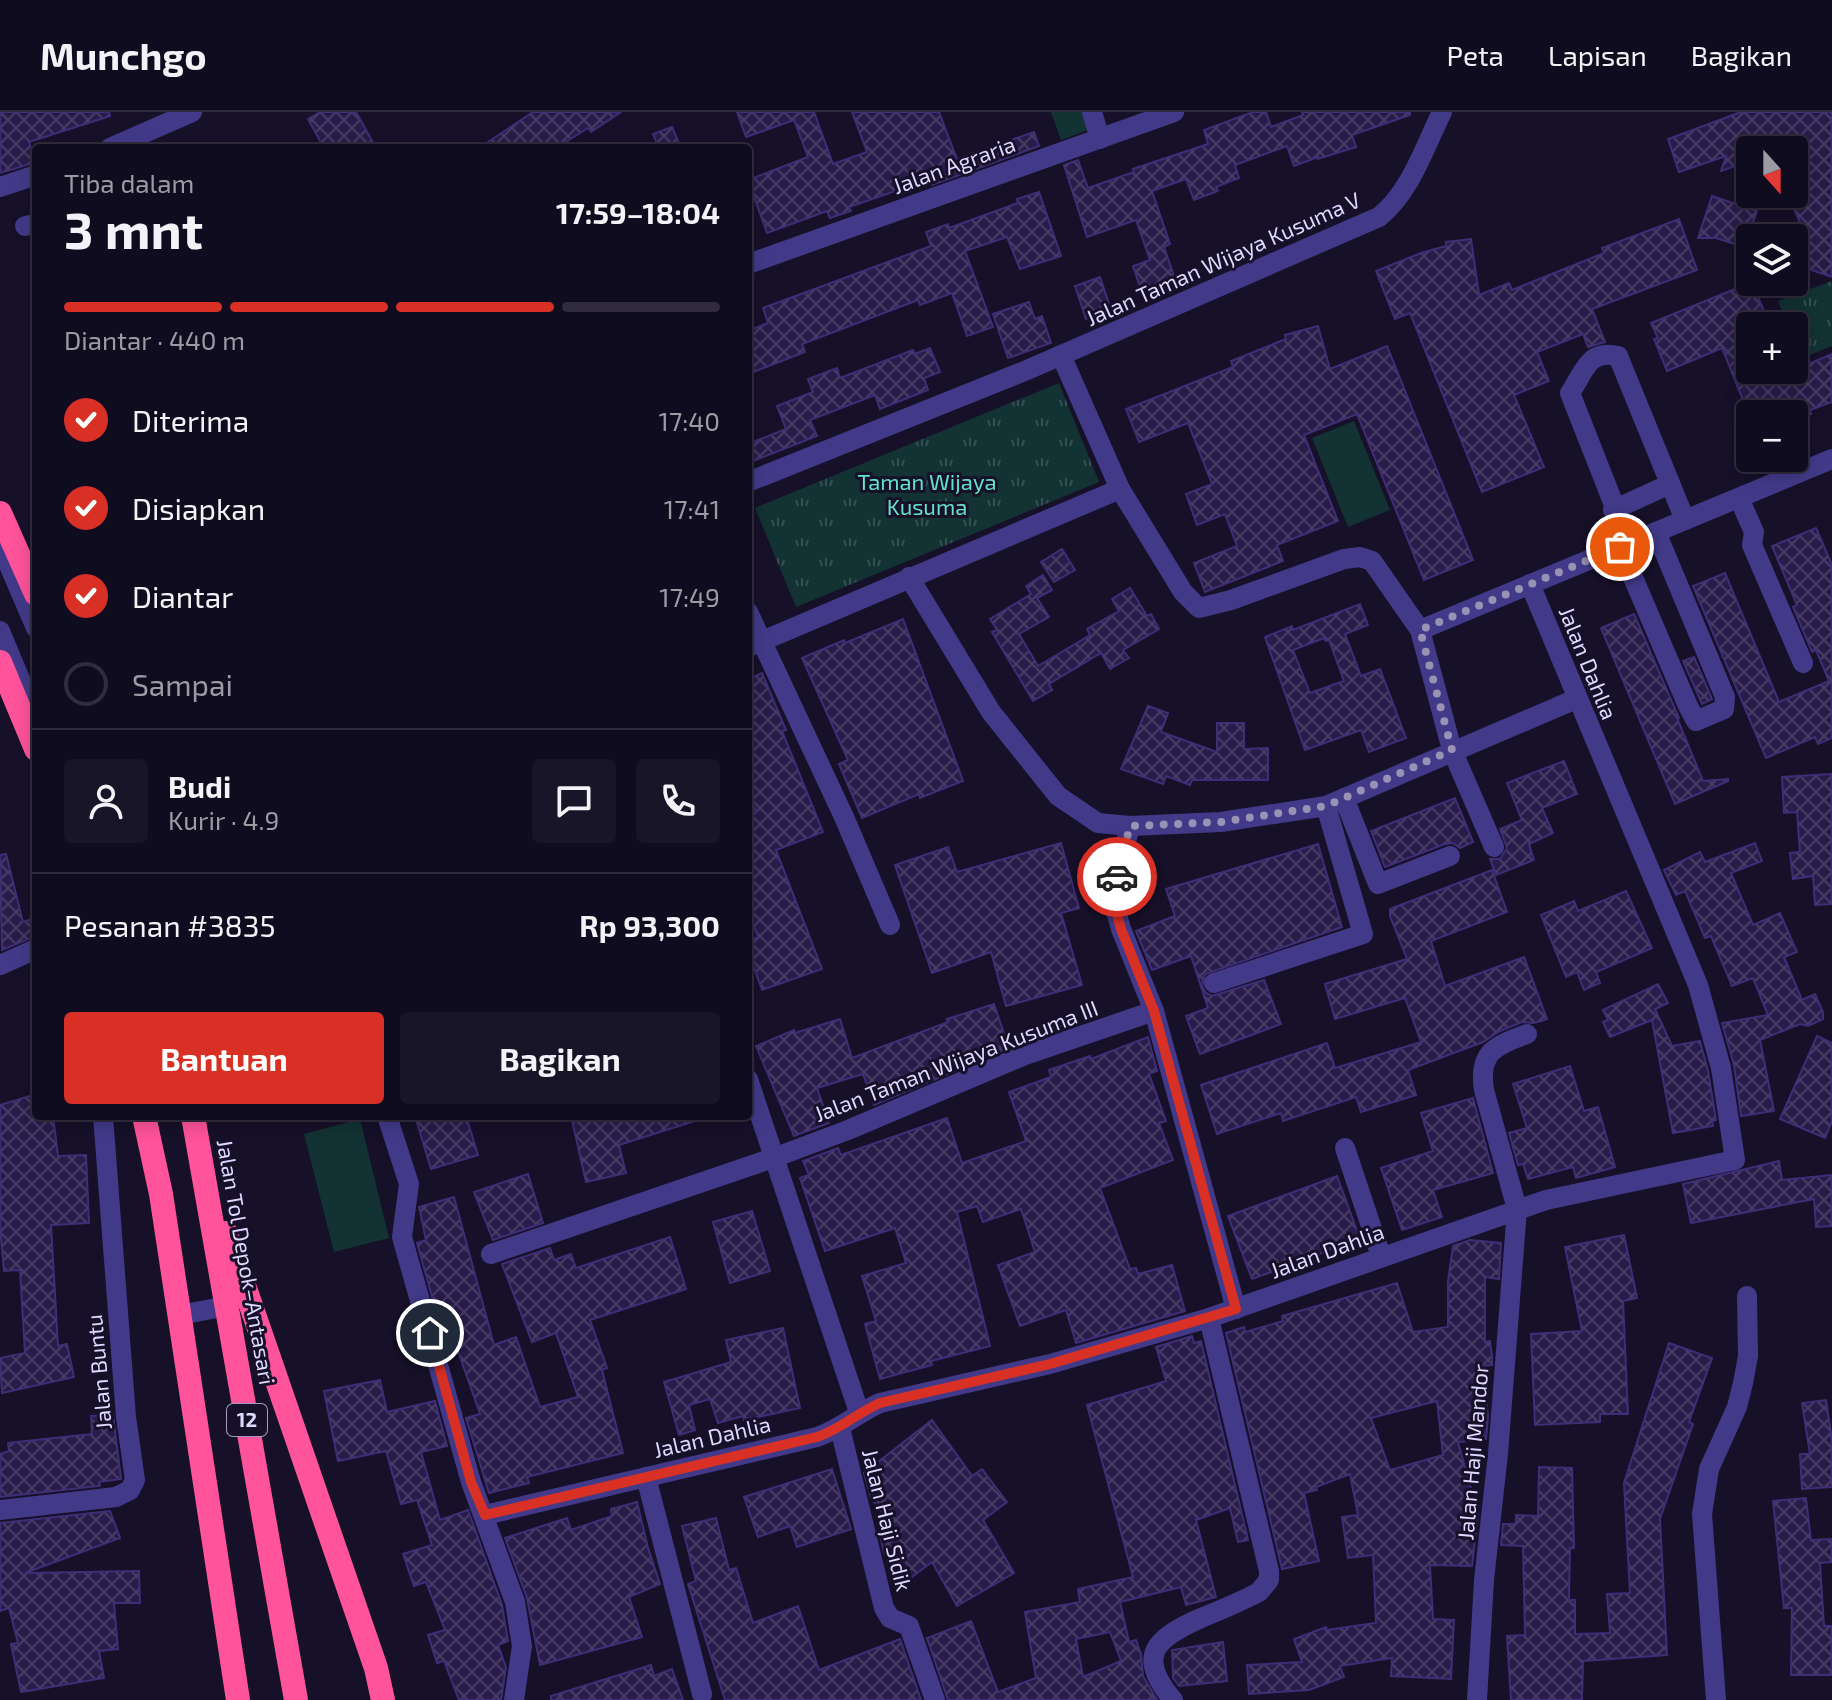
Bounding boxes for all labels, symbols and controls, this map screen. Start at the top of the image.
text: Munchgo [40,32,207,78]
text: Peta [1447,38,1504,72]
text: Lapisan [1548,38,1647,72]
text: Bagikan [1691,38,1792,72]
street label: Jalan Agraria [889,130,1019,198]
north arrow [1736,136,1808,208]
map controls [1736,136,1808,472]
text: Tiba dalam [64,167,194,198]
street label: Jalan Taman Wijaya Kusuma V [1081,185,1365,331]
text: 17:59–18:04 [556,194,720,230]
text: 3 mnt [64,197,203,259]
button: layers [1736,224,1808,296]
button: + [1736,312,1808,384]
text: Diantar · 440 m [64,324,245,355]
icon: check [64,398,108,442]
button: − [1736,400,1808,472]
text: Diterima [132,402,249,438]
text: 17:40 [659,405,720,436]
park label: Taman Wijaya Kusuma [857,468,997,519]
icon: check [64,486,108,530]
text: Disiapkan [132,490,265,526]
text: 17:41 [664,493,720,524]
pin [1586,513,1654,581]
icon: bag [1598,525,1642,569]
icon: check [64,574,108,618]
text: Diantar [132,578,233,614]
text: 17:49 [659,581,720,612]
street label: Jalan Dahlia [1555,602,1623,723]
text: Sampai [132,666,233,702]
button: person [64,759,148,843]
button: chat [532,759,616,843]
button: phone [636,759,720,843]
text: Budi [168,768,231,804]
text: Kurir · 4.9 [168,804,279,835]
courier [1077,837,1157,917]
icon: car [1095,855,1139,899]
text: Pesanan #3835 [64,907,276,943]
text: Rp 93,300 [579,907,720,943]
street label: Jalan Taman Wijaya Kusuma III [810,994,1102,1127]
button: Bantuan [64,1012,384,1104]
button: Bagikan [400,1012,720,1104]
street label: Jalan Tol Depok–Antasari [213,1137,281,1387]
street label: Jalan Dahlia [1266,1217,1387,1283]
pin [396,1299,464,1367]
icon: home [408,1311,452,1355]
street label: Jalan Buntu [80,1313,116,1431]
street label: Jalan Haji Mandor [1451,1363,1494,1541]
road number: 12 [227,1404,267,1436]
street label: Jalan Dahlia [651,1410,773,1462]
street label: Jalan Haji Sidik [857,1446,918,1594]

